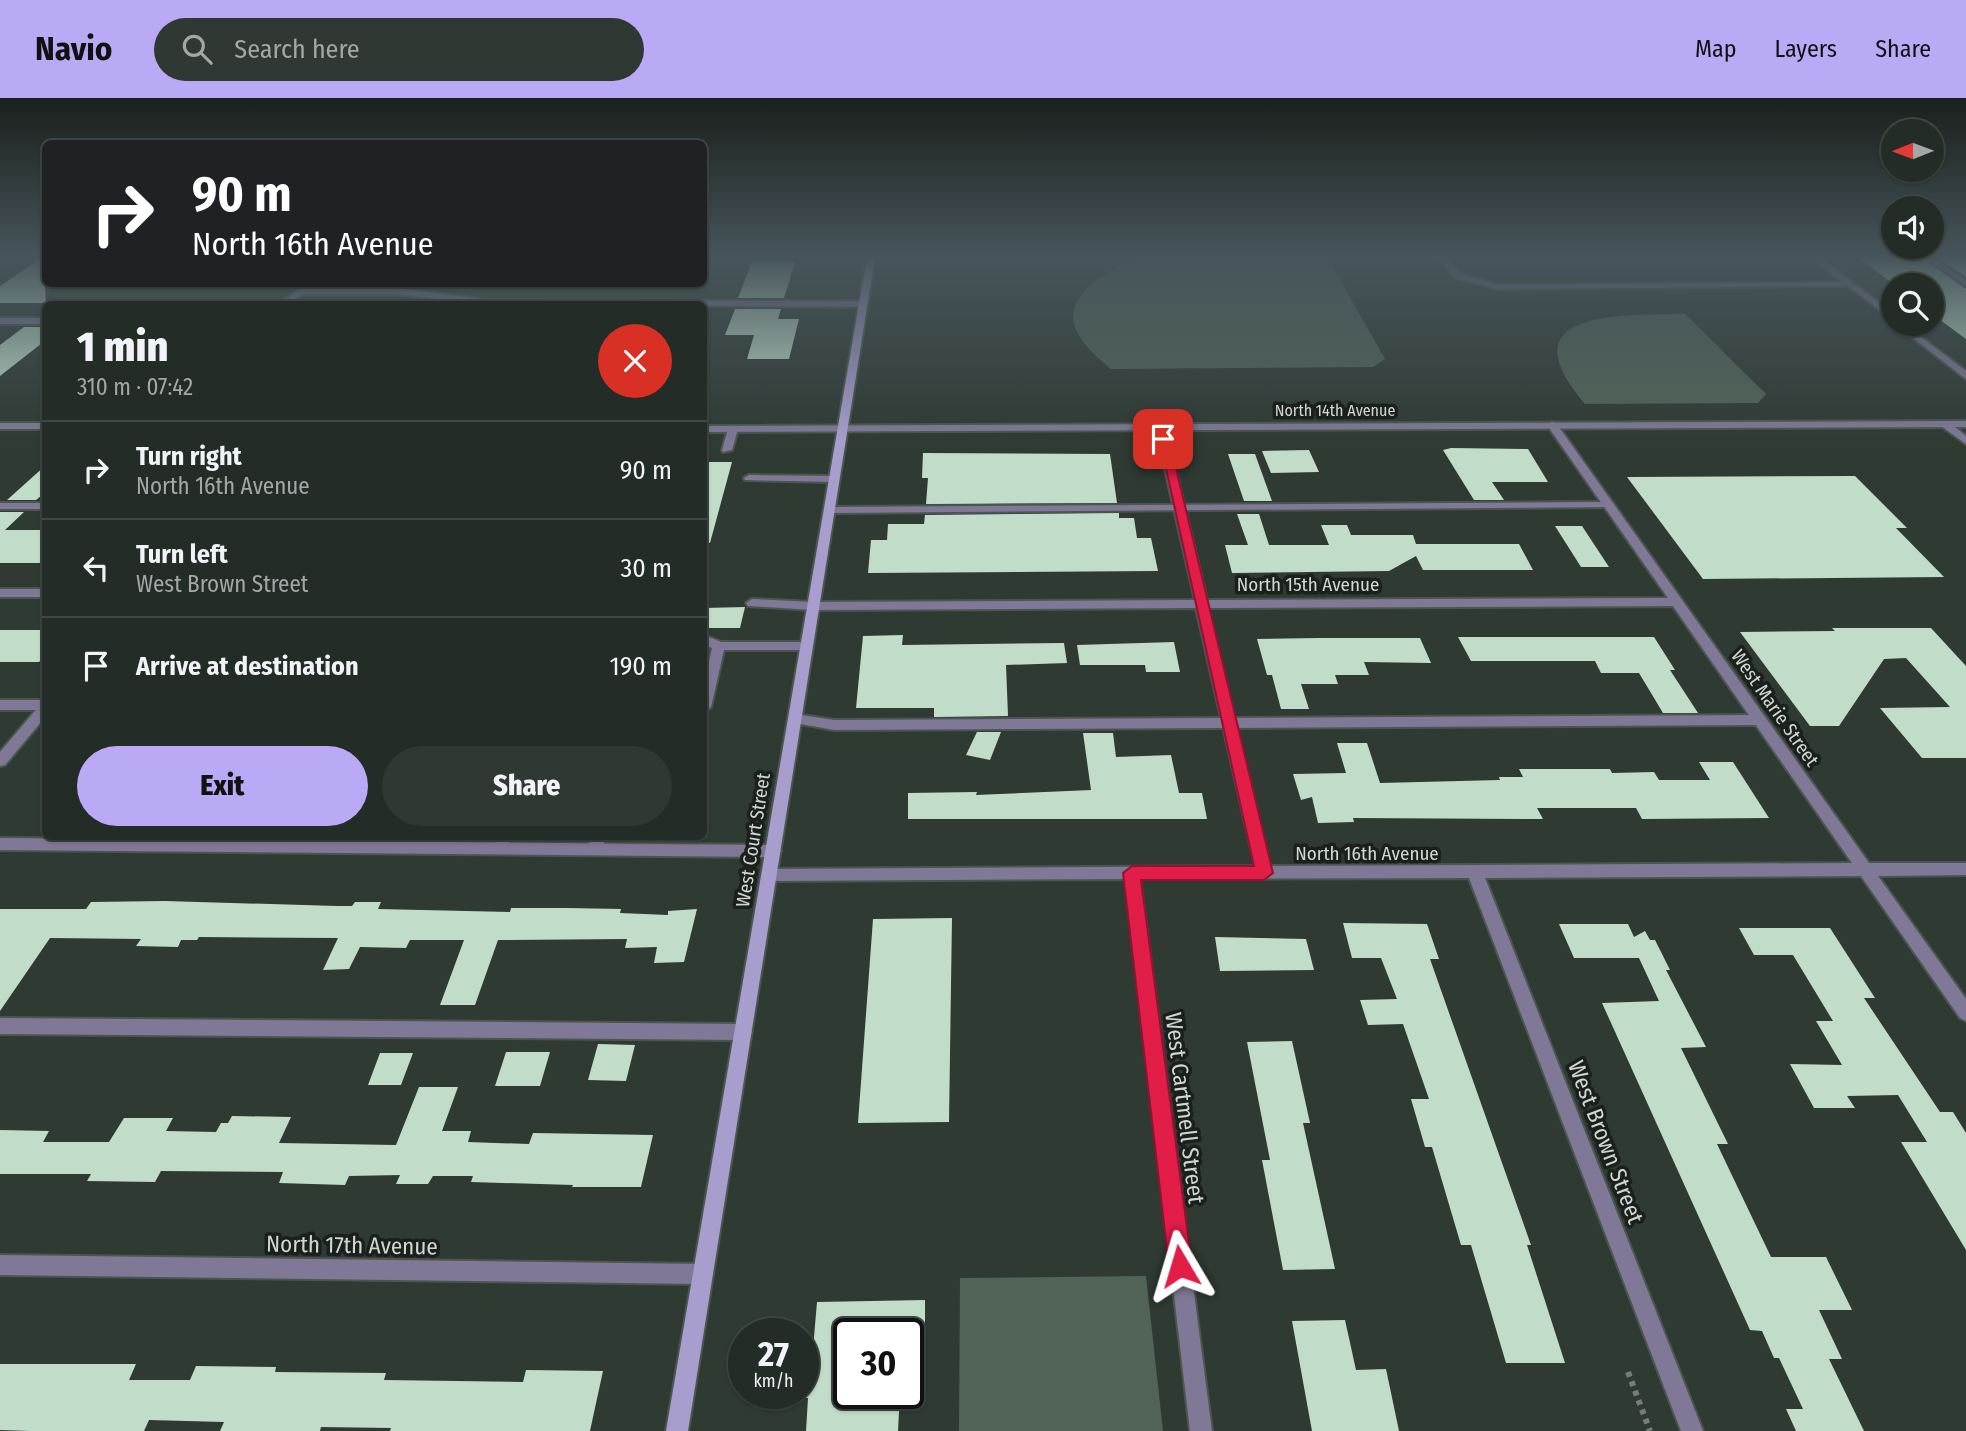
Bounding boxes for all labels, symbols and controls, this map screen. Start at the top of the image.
search box [154,18,644,81]
text: Navio [35,29,112,69]
icon: search [178,30,216,68]
text: Search here [234,34,360,65]
text: Map [1695,35,1737,63]
text: Layers [1775,35,1837,63]
text: Share [1875,35,1931,63]
north arrow [1881,119,1944,182]
map controls [1881,119,1944,336]
text: 90 m [192,165,292,224]
icon: right [77,168,168,259]
button: sound [1881,196,1944,259]
text: North 16th Avenue [192,225,434,263]
button: search [1881,273,1944,336]
text: 1 min [77,322,168,372]
button: close [598,324,672,398]
text: 310 m · 07:42 [77,373,193,401]
street label: North 14th Avenue [1275,401,1395,420]
pin [1133,409,1193,469]
icon: arrive [1144,420,1182,458]
text: Turn right [136,441,242,472]
icon: right [77,451,115,489]
text: 90 m [620,455,672,486]
text: North 16th Avenue [136,472,310,500]
text: Turn left [136,539,228,570]
icon: left [77,549,115,587]
text: 30 m [621,553,672,584]
text: West Brown Street [136,570,308,598]
street label: North 15th Avenue [1237,573,1379,596]
street label: West Marie Street [1726,645,1824,771]
icon: arrive [77,647,115,685]
text: Arrive at destination [136,651,359,682]
text: 190 m [610,651,672,682]
button: Exit [77,746,368,826]
button: Share [382,746,672,826]
street label: West Court Street [731,771,775,909]
street label: North 16th Avenue [1295,842,1439,865]
street label: West Cartmell Street [1159,1011,1211,1206]
street label: West Brown Street [1562,1057,1650,1228]
position arrow [1143,1229,1217,1303]
street label: North 17th Avenue [266,1230,438,1260]
speed limit sign: 30 [833,1318,924,1409]
text: 27 [758,1333,789,1375]
text: km/h [753,1370,794,1392]

